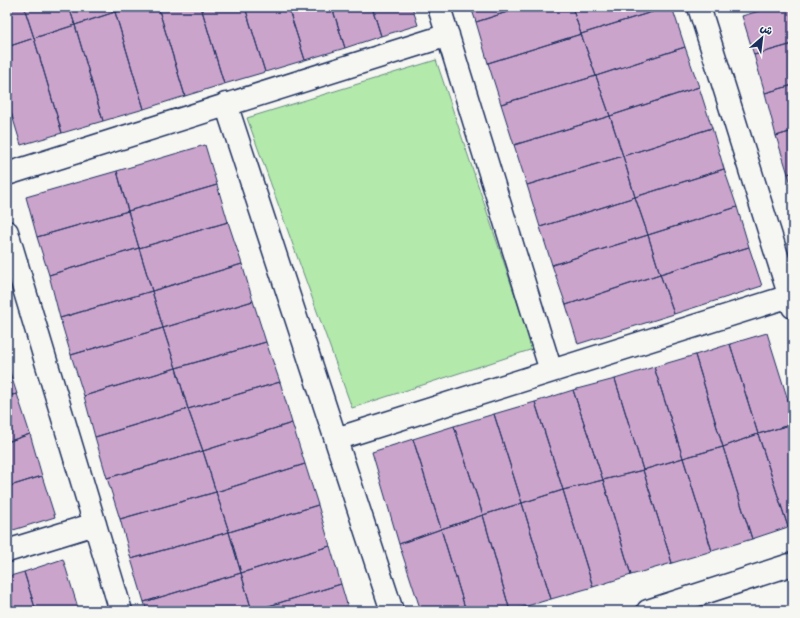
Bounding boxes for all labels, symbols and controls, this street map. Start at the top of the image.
north arrow [742,18,782,58]
text: ش [758,18,776,39]

